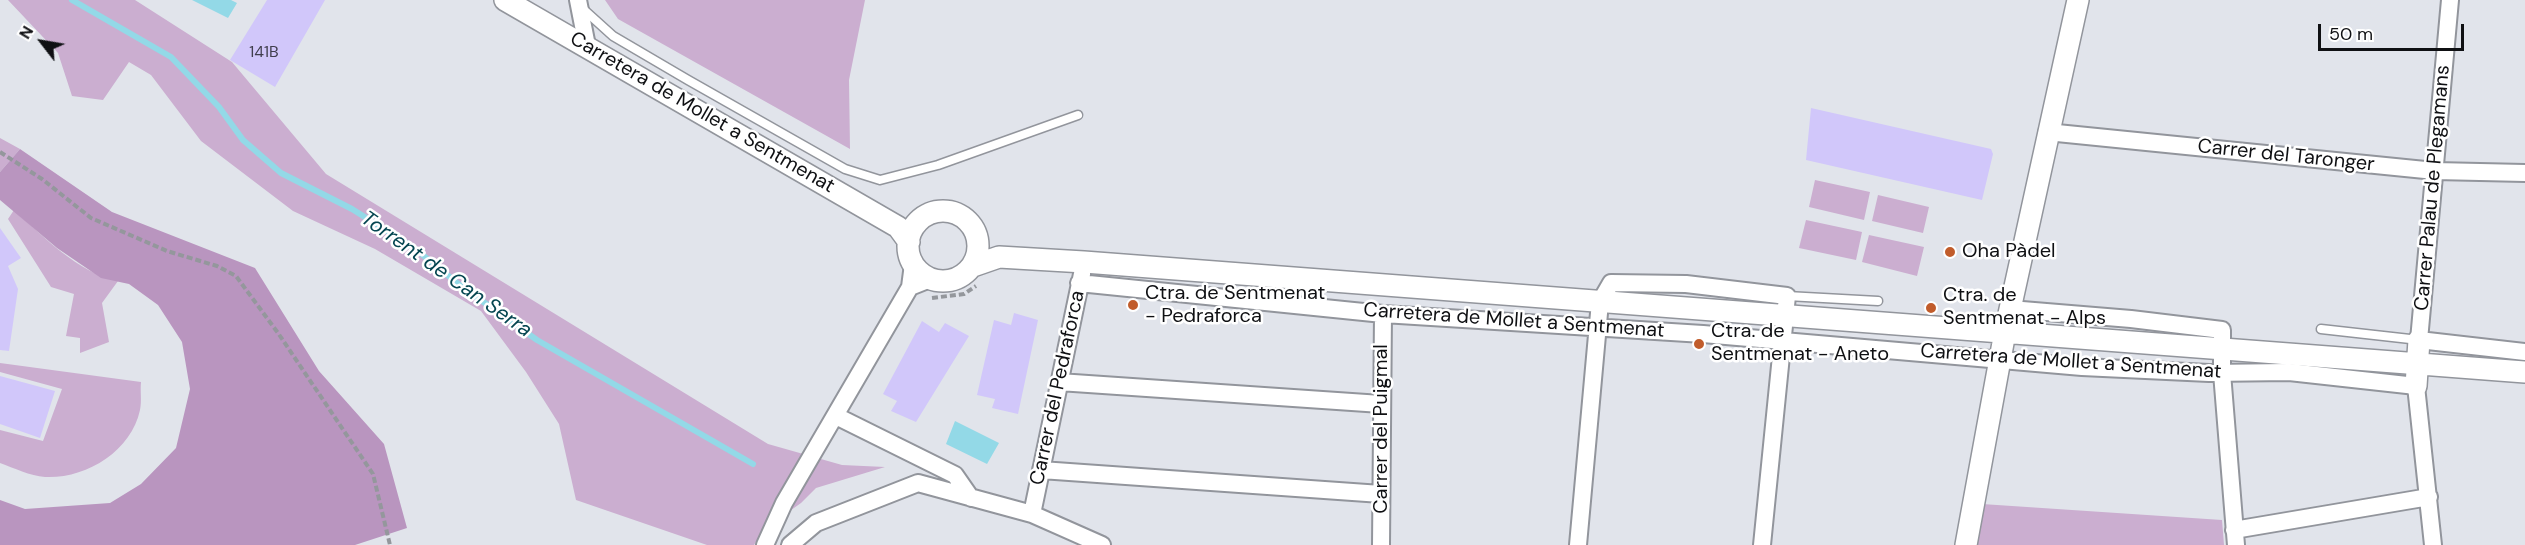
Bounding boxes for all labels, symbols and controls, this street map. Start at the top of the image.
north arrow [12,12,72,72]
scale bar [2321,12,2466,50]
text: N [14,22,38,43]
text: 50 m [2329,22,2373,46]
street label: Carretera de Mollet a Sentmenat [565,27,839,199]
house number: 141B [249,43,279,63]
street label: Carrer Palau de Plegamans [2410,64,2456,312]
street label: Carrer del Taronger [2196,135,2376,177]
water label: Torrent de Can Serra [356,206,536,344]
place label: Oha Pàdel [1962,240,2056,264]
marker: Oha Pàdel [1943,245,1957,259]
place label: Ctra. de Sentmenat - Pedraforca [1145,282,1325,329]
place label: Ctra. de Sentmenat - Alps [1943,284,2106,331]
street label: Carrer del Pedraforca [1026,289,1090,487]
marker: Ctra. de Sentmenat - Pedraforca [1126,298,1140,312]
street label: Carretera de Mollet a Sentmenat [1363,299,1665,343]
marker: Ctra. de Sentmenat - Alps [1924,301,1938,315]
place label: Ctra. de Sentmenat - Aneto [1711,320,1889,367]
marker: Ctra. de Sentmenat - Aneto [1692,337,1706,351]
street label: Carretera de Mollet a Sentmenat [1920,340,2222,384]
street label: Carrer del Puigmal [1370,344,1394,514]

